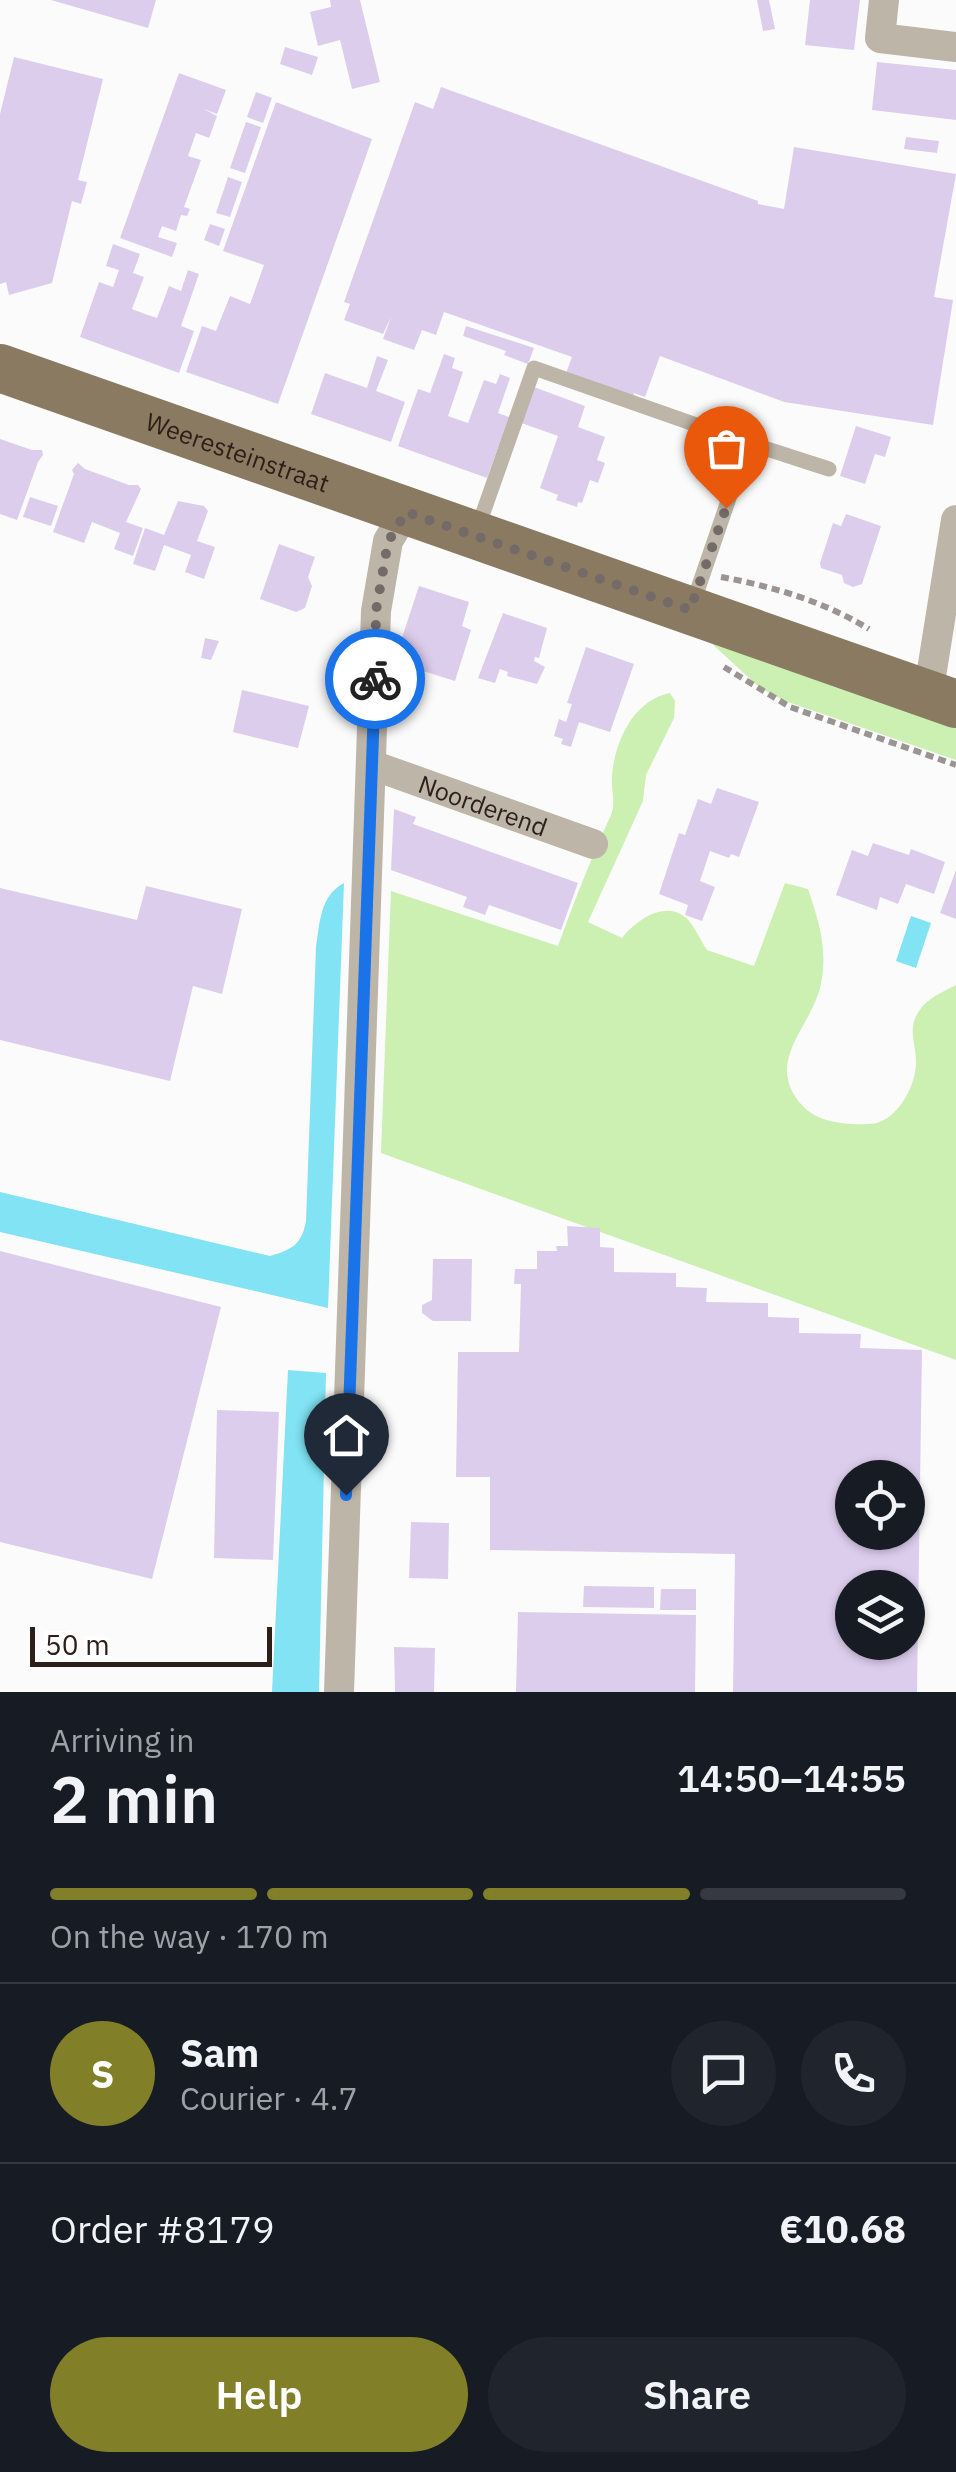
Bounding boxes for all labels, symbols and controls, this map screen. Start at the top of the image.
street label: Weeresteinstraat [141,404,334,499]
pin [684,406,769,509]
icon: bag [699,421,754,476]
courier [325,629,425,729]
icon: bike [348,652,403,707]
street label: Noorderend [414,767,552,843]
pin [304,1393,389,1496]
icon: home [319,1408,374,1463]
map controls [835,1460,925,1660]
button: locate [835,1460,925,1550]
button: layers [835,1570,925,1660]
scale bar [30,1622,272,1666]
text: 50 m [45,1626,110,1663]
text: Arriving in [50,1719,195,1761]
text: 14:50–14:55 [677,1753,906,1802]
text: 2 min [50,1756,218,1841]
text: On the way · 170 m [50,1915,329,1957]
button: chat [671,2021,776,2126]
button: phone [801,2021,906,2126]
text: Sam [180,2028,259,2077]
text: S [91,2049,114,2098]
text: Courier · 4.7 [180,2077,358,2119]
text: Order #8179 [50,2204,275,2253]
text: €10.68 [779,2204,906,2253]
button: Help [50,2337,468,2452]
button: Share [488,2337,906,2452]

